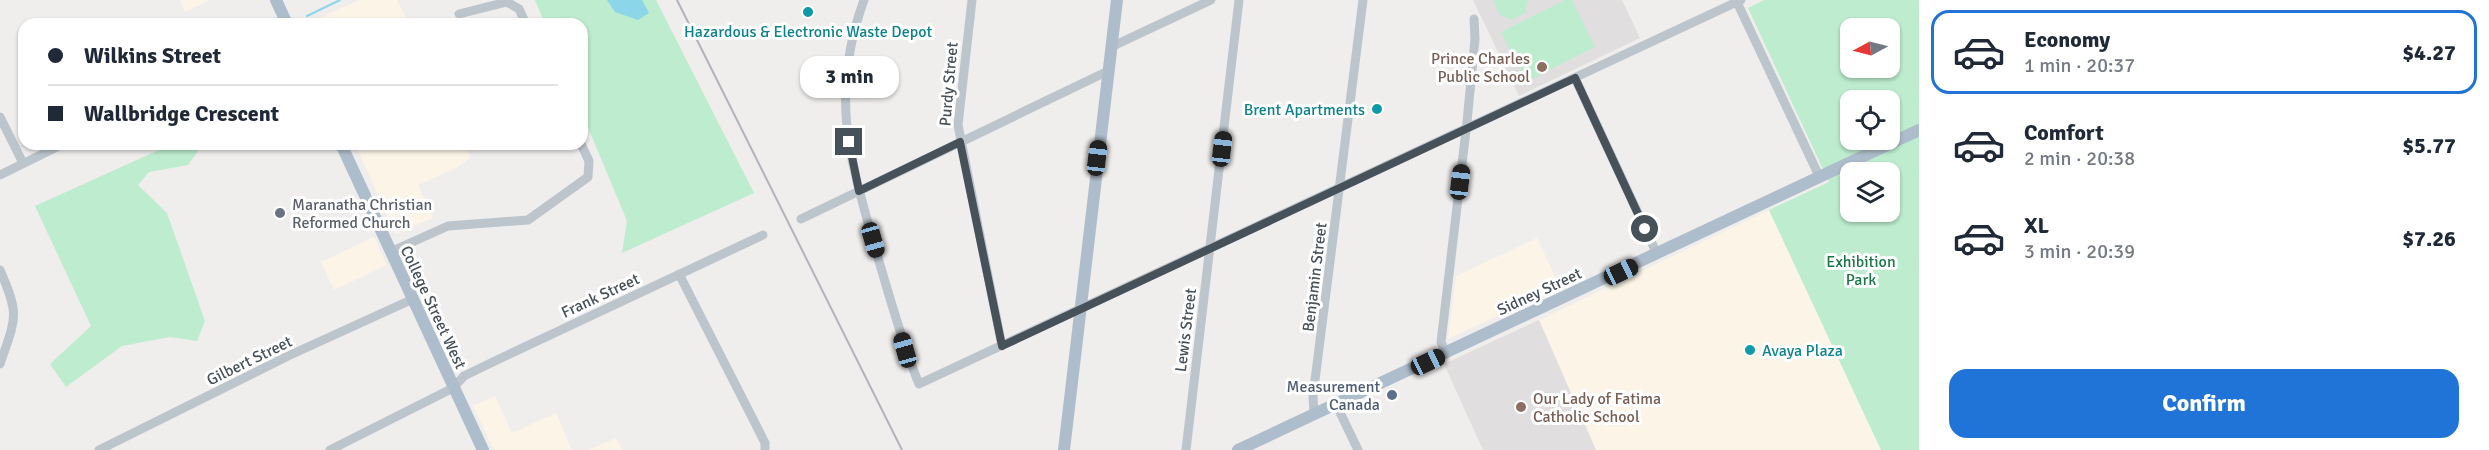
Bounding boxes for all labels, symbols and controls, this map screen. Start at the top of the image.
marker: Hazardous & Electronic Waste Depot [801,5,815,19]
north arrow [1840,18,1900,78]
map controls [1840,18,1900,222]
place label: Hazardous & Electronic Waste Depot [684,22,932,42]
icon: car [1952,25,2006,79]
text: Economy [2024,26,2110,53]
text: $4.27 [2402,39,2456,66]
street label: Purdy Street [935,41,963,127]
text: Wilkins Street [84,42,221,69]
place label: Prince Charles Public School [1431,49,1530,87]
text: 1 min · 20:37 [2024,53,2135,78]
callout: 3 min [800,55,898,97]
marker: Prince Charles Public School [1535,60,1549,74]
text: 3 min [825,64,874,89]
button: locate [1840,90,1900,150]
text: Wallbridge Crescent [84,100,279,127]
place label: Brent Apartments [1244,100,1365,120]
marker: Brent Apartments [1370,102,1384,116]
icon: car [1952,118,2006,172]
text: Comfort [2024,119,2104,146]
route end [835,128,862,155]
car [1211,130,1233,168]
text: $5.77 [2402,132,2456,159]
car [1086,139,1108,177]
text: 2 min · 20:38 [2024,146,2135,171]
button: layers [1840,162,1900,222]
car [1449,163,1471,201]
place label: Maranatha Christian Reformed Church [292,195,432,233]
marker: Maranatha Christian Reformed Church [273,206,287,220]
icon: car [1952,211,2006,265]
text: XL [2024,212,2049,239]
route start [1631,215,1658,242]
car [859,220,887,260]
street label: Benjamin Street [1298,221,1332,333]
text: $7.26 [2402,225,2456,252]
text: 3 min · 20:39 [2024,239,2135,264]
street label: College Street West [396,243,471,373]
park label: Exhibition Park [1826,252,1896,290]
car [1601,256,1641,288]
street label: Sidney Street [1494,263,1585,320]
street label: Frank Street [558,269,643,323]
street label: Lewis Street [1171,287,1201,373]
car [891,330,919,370]
street label: Gilbert Street [203,331,296,390]
place label: Avaya Plaza [1762,341,1843,361]
marker: Avaya Plaza [1743,343,1757,357]
car [1408,346,1448,378]
button: Confirm [1949,369,2459,438]
place label: Measurement Canada [1287,377,1380,415]
marker: Measurement Canada [1385,388,1399,402]
place label: Our Lady of Fatima Catholic School [1533,389,1661,427]
marker: Our Lady of Fatima Catholic School [1514,400,1528,414]

